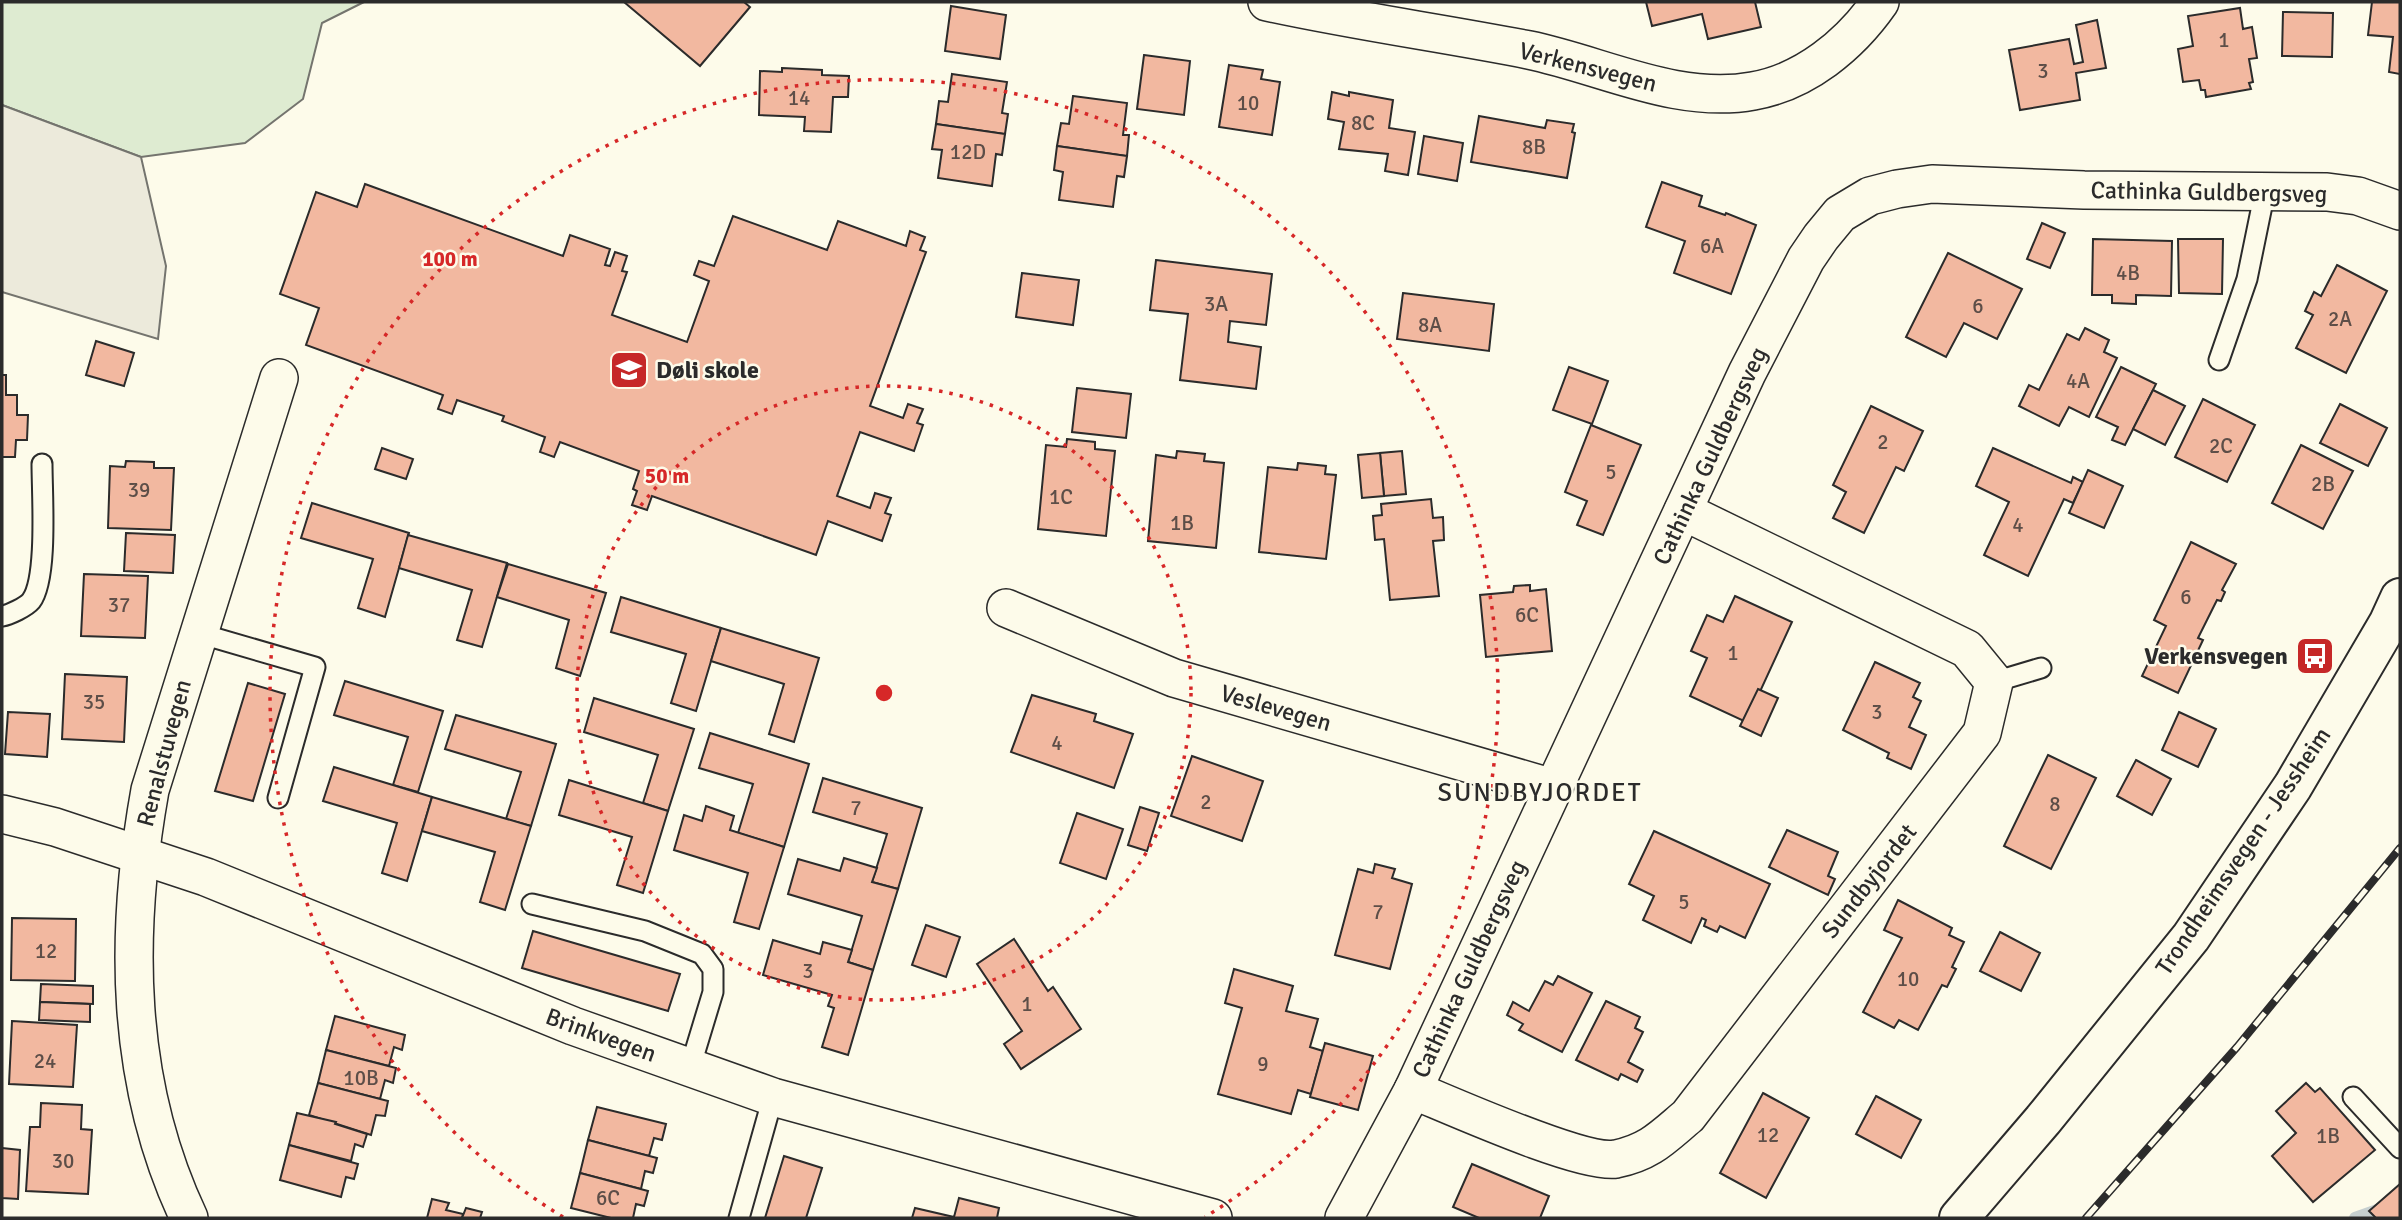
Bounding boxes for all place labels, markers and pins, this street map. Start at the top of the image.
school or university icon: Døli skole [608,349,650,391]
place label: Døli skole [656,355,759,385]
bus stop icon: Verkensvegen [2294,635,2336,677]
place label: Verkensvegen [2144,641,2288,671]
centre of rings [872,681,896,705]

